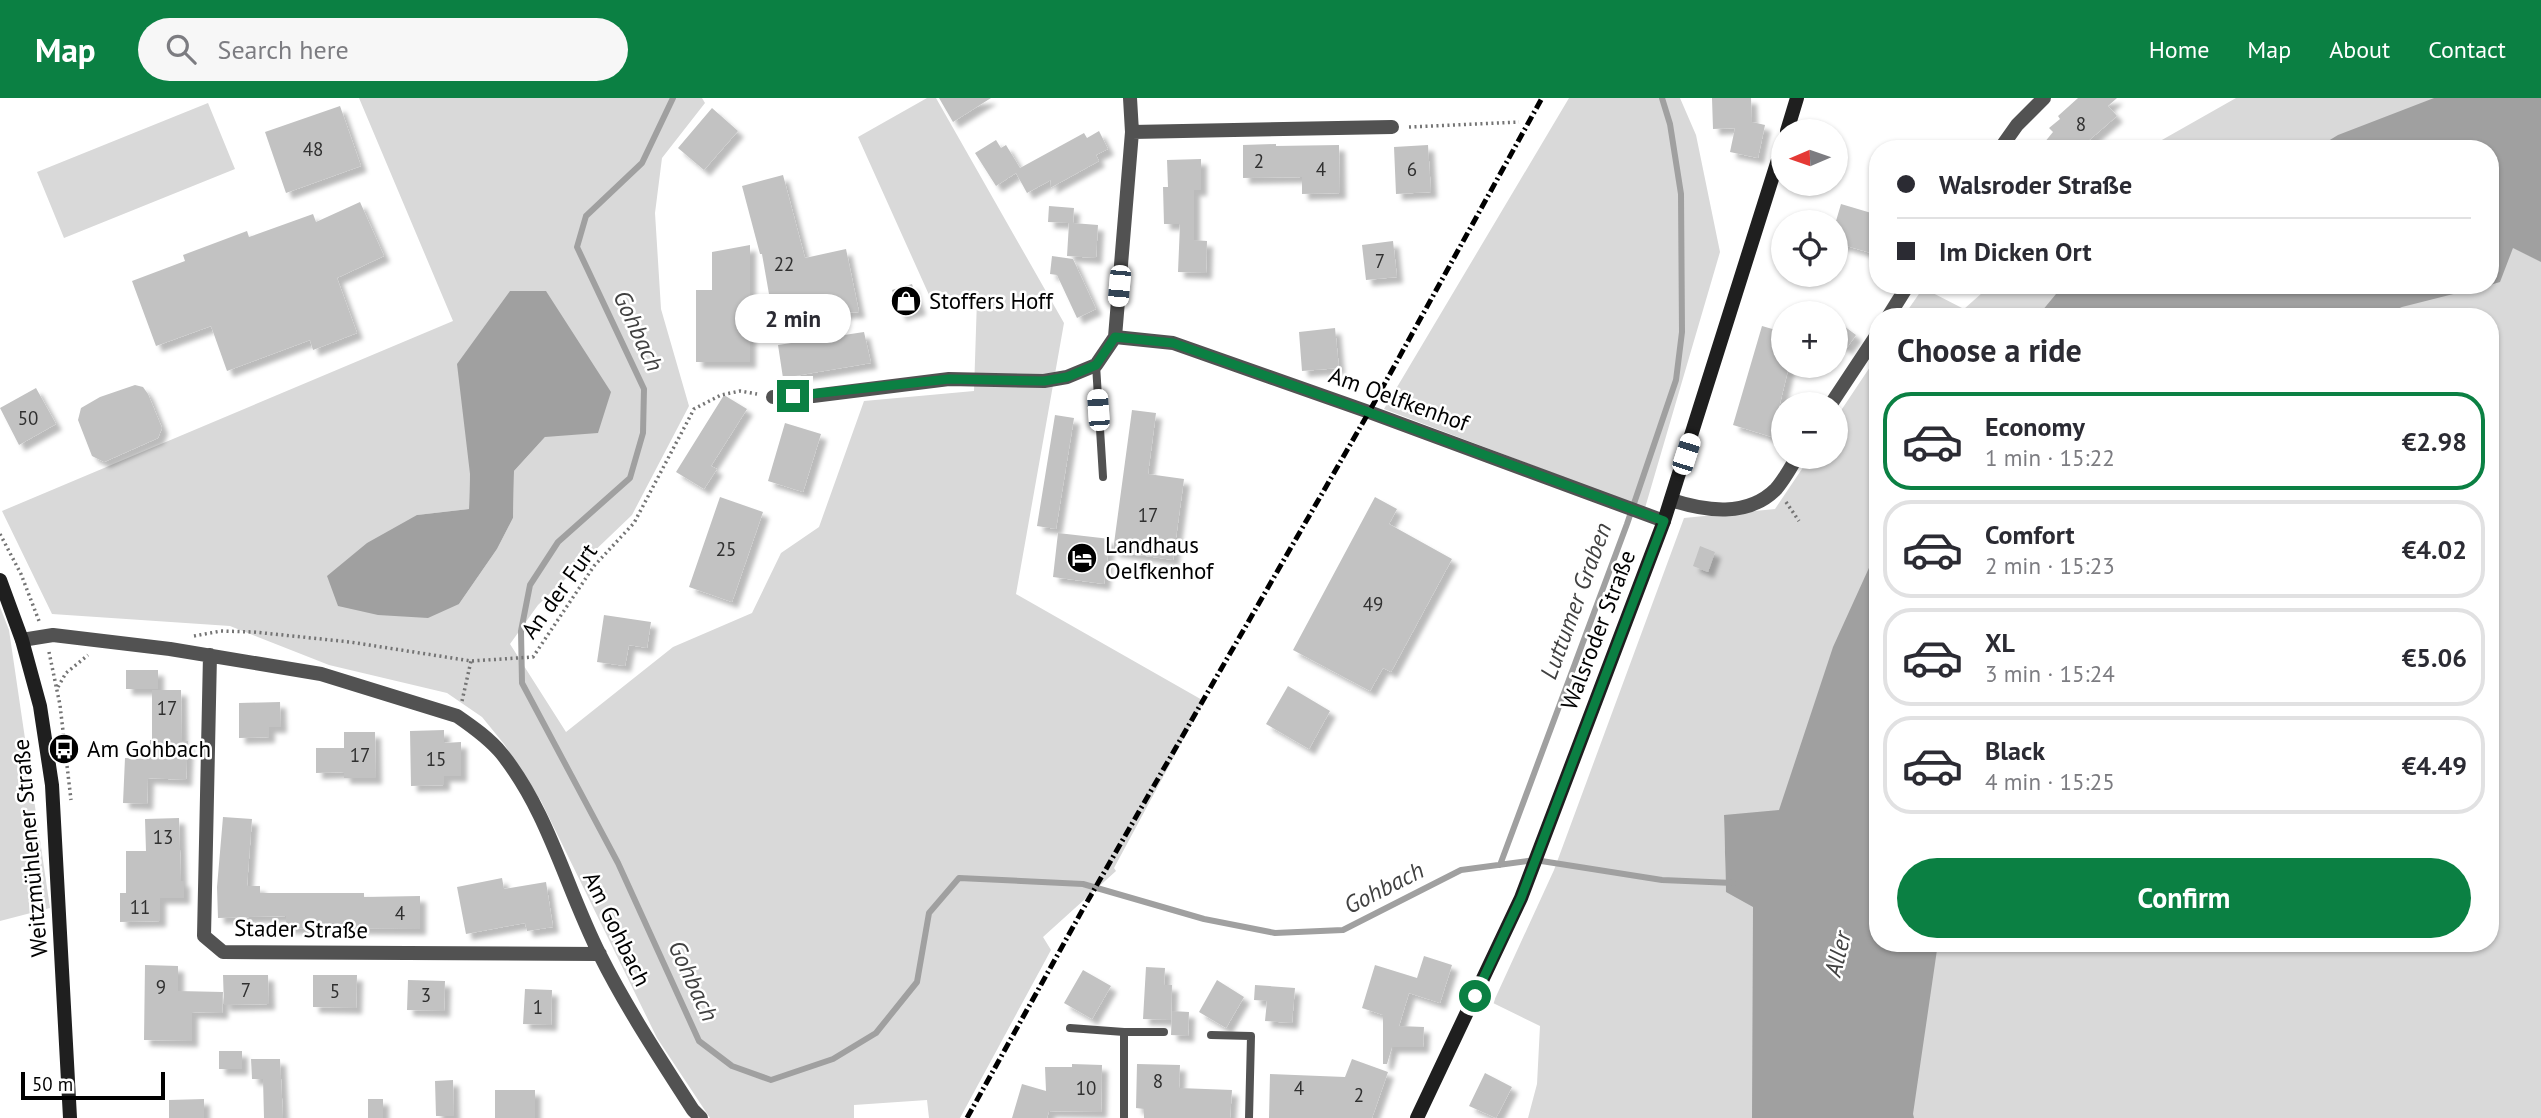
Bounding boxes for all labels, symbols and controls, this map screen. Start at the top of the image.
search box [138,18,628,81]
text: Map [35,28,96,71]
icon: search [162,30,200,68]
text: Search here [218,33,349,66]
text: Home [2149,34,2209,65]
text: Map [2247,34,2291,65]
text: About [2329,34,2390,65]
text: Contact [2428,34,2506,65]
house number: 8 [2076,112,2086,136]
north arrow [1771,119,1848,196]
map controls [1771,119,1848,469]
house number: 48 [303,137,323,161]
house number: 2 [1254,149,1264,173]
house number: 4 [1316,157,1326,181]
house number: 6 [1407,157,1417,181]
text: Walsroder Straße [1939,168,2132,201]
button: locate [1771,210,1848,287]
text: Im Dicken Ort [1939,235,2091,268]
house number: 7 [1375,249,1385,273]
house number: 22 [774,252,794,276]
car [1107,264,1132,308]
shop icon: Stoffers Hoff [889,284,923,318]
water label: Gohbach [606,285,671,376]
place label: Stoffers Hoff [929,286,1054,315]
callout: 2 min [735,294,851,344]
button: + [1771,301,1848,378]
text: 2 min [765,304,821,333]
text: Choose a ride [1897,329,2082,371]
street label: Am Oelfkenhof [1325,360,1475,438]
route end [777,380,809,412]
car [1087,388,1110,432]
button: − [1771,392,1848,469]
house number: 50 [18,406,38,430]
icon: car [1901,410,1964,473]
text: Economy [1985,410,2085,443]
text: €2.98 [2402,425,2467,458]
car [1670,431,1703,477]
text: 1 min · 15:22 [1985,443,2115,472]
house number: 17 [1138,503,1158,527]
water label: Luttumer Graben [1533,518,1618,684]
icon: car [1901,518,1964,581]
text: Comfort [1985,518,2075,551]
place label: Landhaus Oelfkenhof [1105,530,1215,585]
text: €4.02 [2402,533,2467,566]
street label: An der Furt [514,537,603,644]
house number: 25 [716,537,736,561]
hotel icon: Landhaus Oelfkenhof [1065,541,1099,575]
street label: Walsroder Straße [1554,546,1641,714]
text: 2 min · 15:23 [1985,551,2115,580]
house number: 49 [1363,592,1383,616]
icon: car [1901,626,1964,689]
text: XL [1985,626,2015,659]
text: €5.06 [2402,641,2467,674]
text: 3 min · 15:24 [1985,659,2115,688]
house number: 17 [157,696,177,720]
bus stop icon: Am Gohbach [47,732,81,766]
place label: Am Gohbach [87,734,211,763]
icon: car [1901,734,1964,797]
text: Black [1985,734,2045,767]
street label: Weitzmühlener Straße [6,738,53,958]
house number: 17 [350,743,370,767]
house number: 15 [426,747,446,771]
text: €4.49 [2402,749,2467,782]
text: 4 min · 15:25 [1985,767,2115,796]
house number: 13 [153,825,173,849]
water label: Gohbach [1339,854,1429,921]
button: Confirm [1897,858,2471,938]
street label: Am Gohbach [577,867,658,991]
house number: 11 [130,895,150,919]
house number: 4 [395,901,405,925]
street label: Stader Straße [234,913,368,944]
water label: Aller [1817,926,1859,981]
water label: Gohbach [661,935,726,1026]
house number: 9 [156,975,166,999]
house number: 7 [241,978,251,1002]
house number: 5 [330,979,340,1003]
route start [1459,980,1491,1012]
house number: 3 [421,983,431,1007]
house number: 1 [533,995,543,1019]
scale bar [21,1069,164,1101]
house number: 8 [1153,1069,1163,1093]
text: 50 m [32,1072,73,1096]
house number: 10 [1076,1076,1096,1100]
house number: 4 [1294,1076,1304,1100]
house number: 2 [1354,1083,1364,1107]

